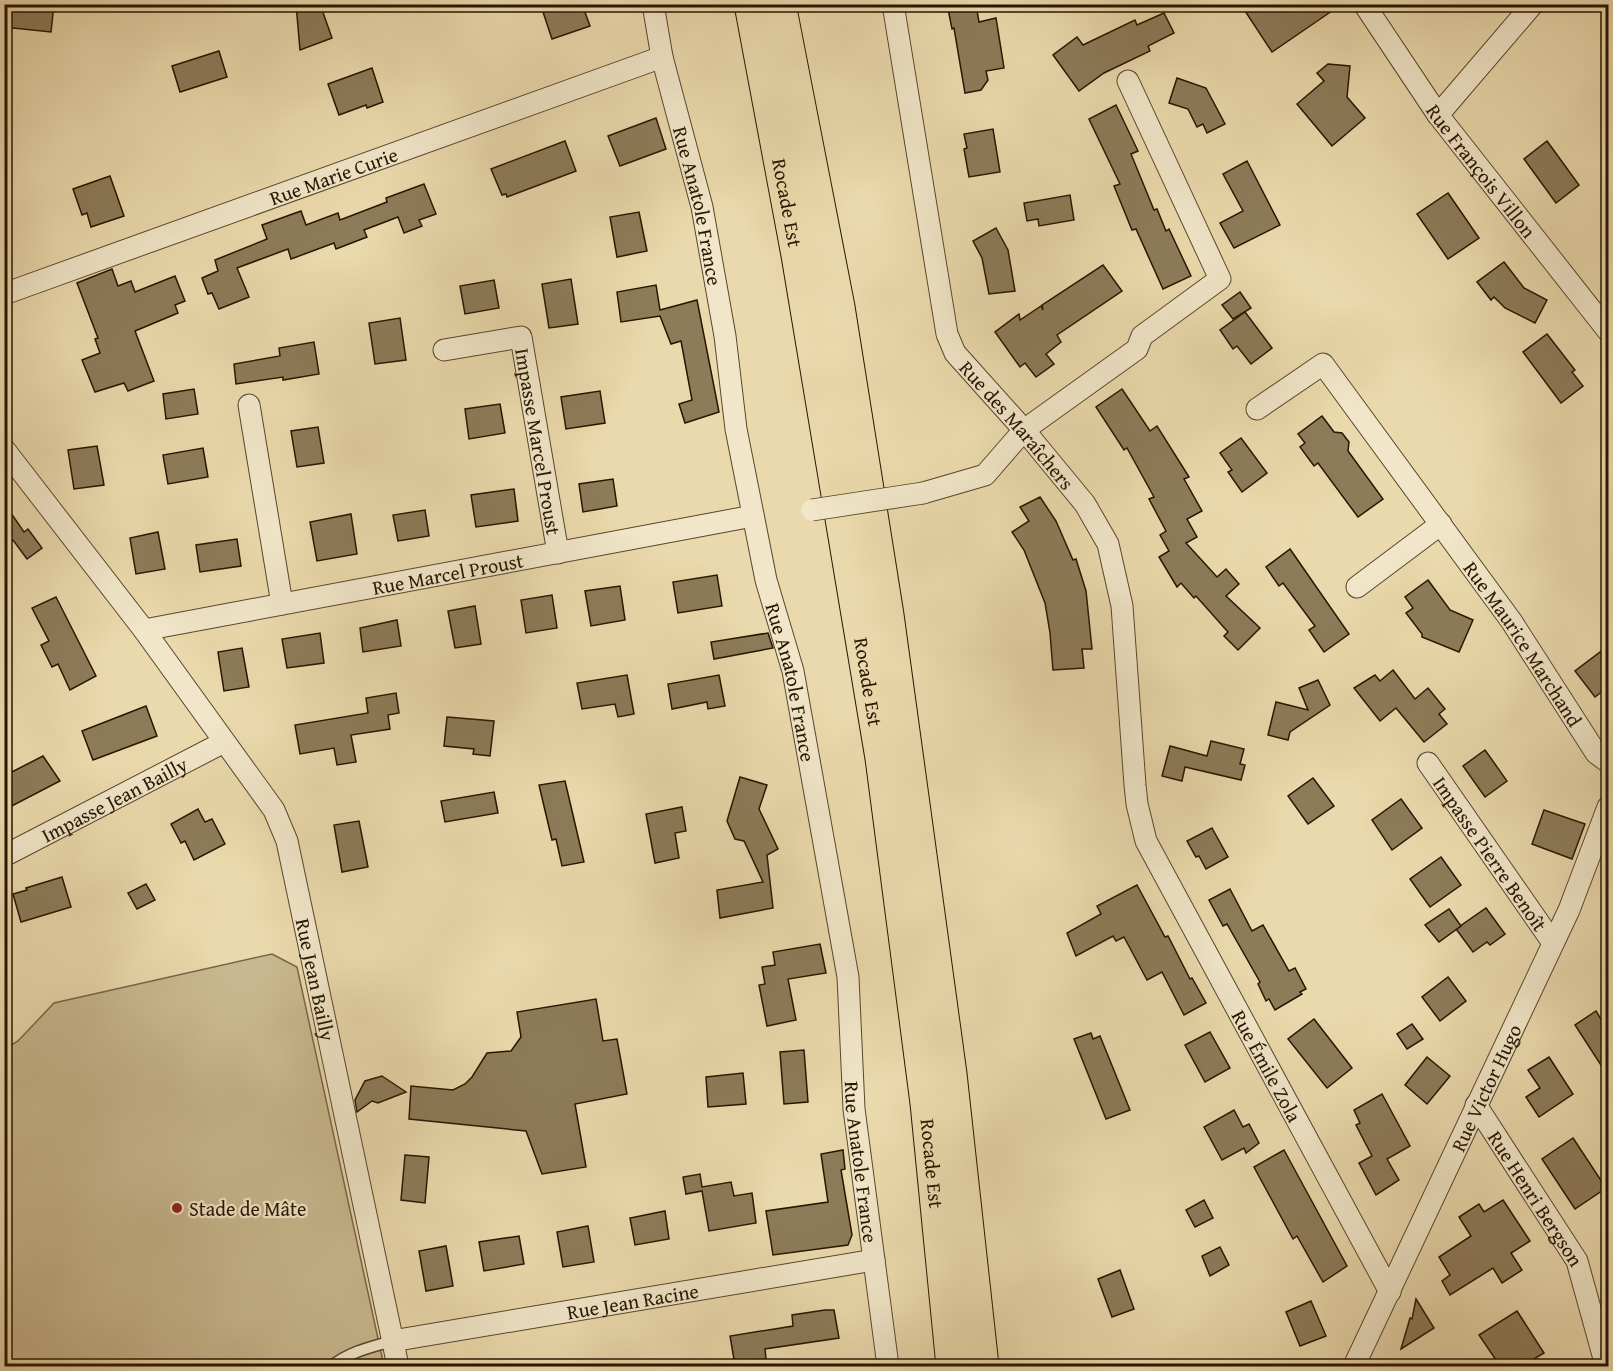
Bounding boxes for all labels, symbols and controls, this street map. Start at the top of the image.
street label: Rue François Villon [1420,98,1544,244]
street label: Rue Anatole France [667,123,730,288]
street label: Rue Marie Curie [265,139,402,212]
street label: Rocade Est [766,156,811,249]
street label: Impasse Marcel Proust [509,346,569,537]
street label: Rue des Maraîchers [953,353,1082,496]
street label: Rue Marcel Proust [370,545,526,601]
street label: Rue Maurice Marchand [1457,555,1590,732]
street label: Rue Anatole France [759,599,823,764]
street label: Rocade Est [848,635,891,728]
street label: Impasse Jean Bailly [36,749,192,849]
street label: Impasse Pierre Benoît [1427,770,1555,937]
street label: Rue Jean Bailly [289,916,343,1043]
street label: Rue Émile Zola [1225,1004,1310,1127]
street label: Rue Victor Hugo [1443,1019,1528,1156]
street label: Rue Anatole France [838,1081,886,1244]
street label: Rocade Est [914,1117,952,1210]
street label: Rue Henri Bergson [1482,1125,1591,1272]
place label: Stade de Mâte [189,1194,307,1223]
marker: Stade de Mâte [170,1201,184,1215]
street label: Rue Jean Racine [565,1275,701,1326]

